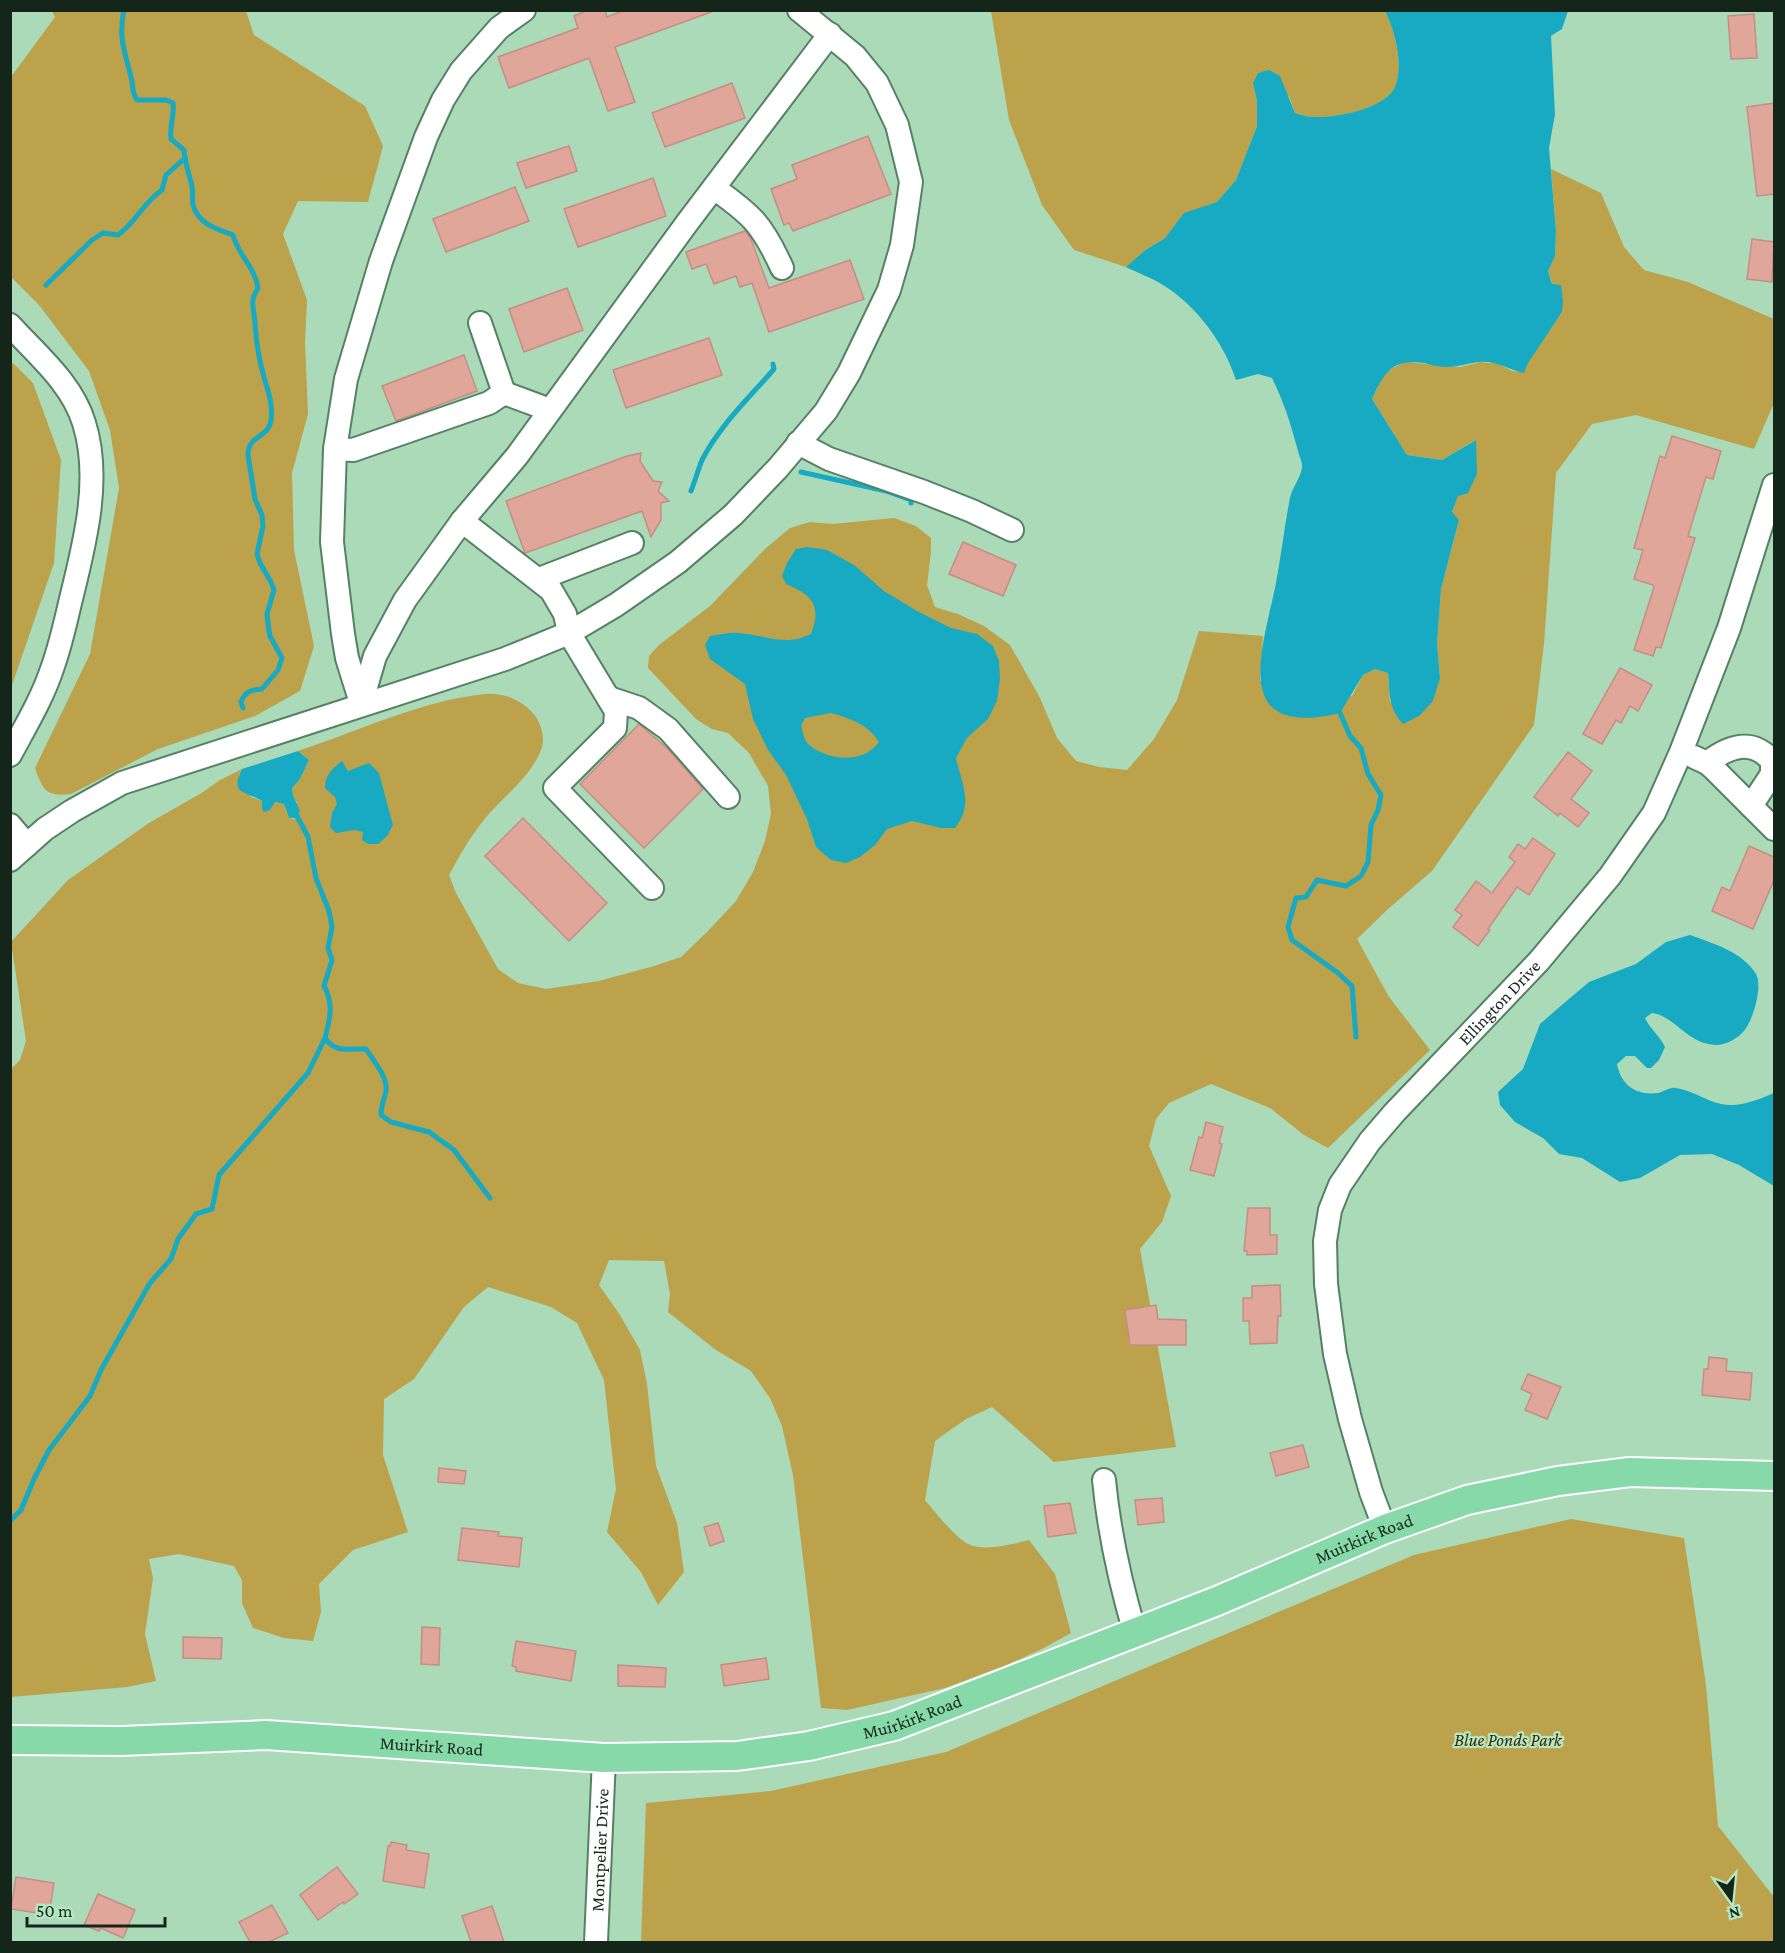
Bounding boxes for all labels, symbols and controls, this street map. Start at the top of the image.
street label: Ellington Drive [1454,956,1544,1049]
street label: Muirkirk Road [1312,1510,1416,1568]
street label: Muirkirk Road [861,1691,965,1743]
park label: Blue Ponds Park [1454,1730,1563,1750]
street label: Muirkirk Road [379,1733,484,1760]
street label: Montpelier Drive [587,1788,613,1912]
north arrow [1701,1869,1761,1929]
scale bar [27,1890,165,1928]
text: 50 m [36,1901,73,1921]
text: N [1727,1903,1742,1923]

